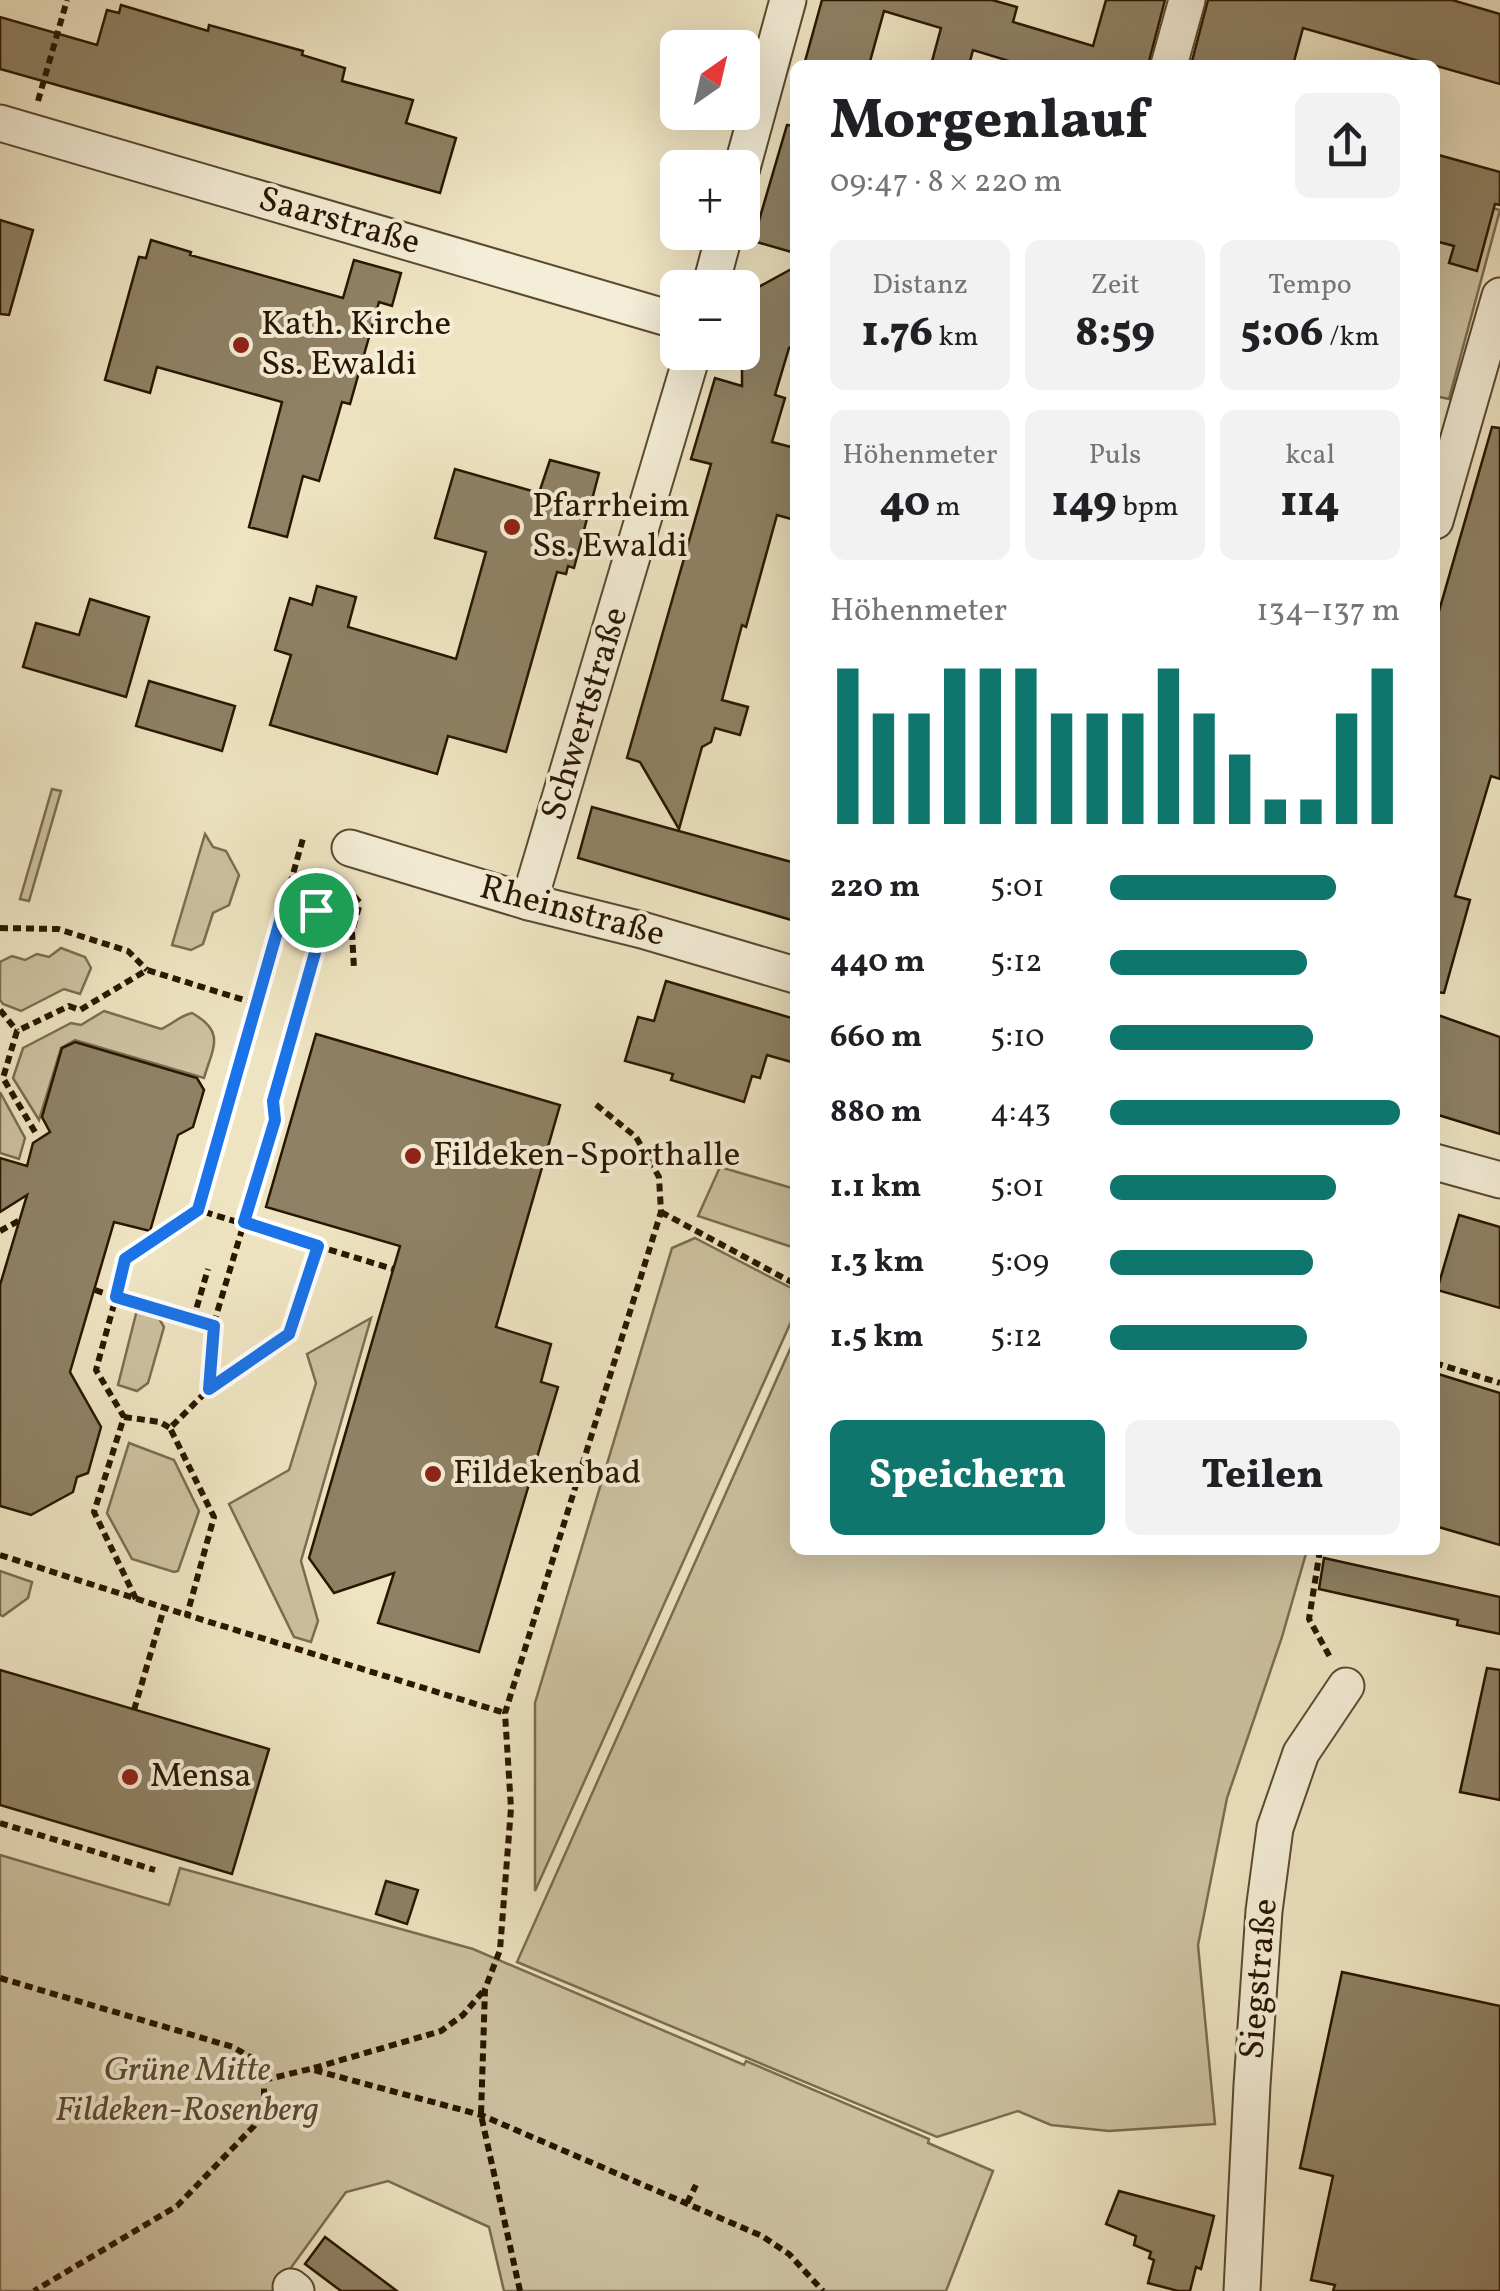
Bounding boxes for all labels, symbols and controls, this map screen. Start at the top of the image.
north arrow [660,30,760,130]
map controls [660,30,760,370]
text: Morgenlauf [830,85,1148,161]
button: share [1295,93,1400,198]
button: + [660,150,760,250]
text: 09:47 · 8 × 220 m [830,161,1062,205]
street label: Saarstraße [253,176,425,268]
text: Distanz [872,266,968,305]
text: Zeit [1090,266,1140,305]
text: Tempo [1268,266,1352,305]
button: − [660,270,760,370]
place label: Kath. Kirche Ss. Ewaldi [261,301,451,389]
text: 1.76 [861,305,933,364]
text: 8:59 [1075,305,1155,364]
text: 5:06 [1241,305,1324,364]
text: km [933,318,979,357]
text: /km [1324,318,1379,357]
marker: Kath. Kirche Ss. Ewaldi [230,334,252,356]
text: Höhenmeter [843,436,997,475]
text: Puls [1089,436,1141,475]
text: kcal [1285,436,1335,475]
text: 40 [879,475,930,534]
text: 149 [1051,475,1117,534]
text: 114 [1280,475,1340,534]
place label: Pfarrheim Ss. Ewaldi [532,483,690,571]
text: m [930,488,961,527]
text: bpm [1117,488,1179,527]
marker: Pfarrheim Ss. Ewaldi [501,516,523,538]
text: Höhenmeter [830,590,1007,634]
text: 134–137 m [1256,590,1400,634]
street label: Schwertstraße [531,601,641,827]
street label: Rheinstraße [474,864,670,960]
text: 220 m [830,866,920,910]
text: 5:01 [990,866,1045,910]
pin [274,868,359,953]
icon: arrive [289,883,344,938]
text: 440 m [830,941,925,985]
text: 5:12 [990,941,1043,985]
text: 660 m [830,1016,922,1060]
text: 5:10 [990,1016,1045,1060]
text: 880 m [830,1091,922,1135]
text: 4:43 [990,1091,1051,1135]
place label: Fildeken-Sporthalle [433,1132,740,1180]
marker: Fildeken-Sporthalle [402,1145,424,1167]
text: 1.1 km [830,1166,922,1210]
text: 5:01 [990,1166,1045,1210]
text: 1.3 km [830,1241,924,1285]
text: 5:09 [990,1241,1049,1285]
text: 1.5 km [830,1316,924,1360]
text: 5:12 [990,1316,1043,1360]
button: Speichern [830,1420,1105,1535]
button: Teilen [1125,1420,1400,1535]
place label: Fildekenbad [453,1450,641,1498]
marker: Fildekenbad [422,1463,444,1485]
place label: Mensa [150,1753,252,1801]
marker: Mensa [119,1766,141,1788]
street label: Siegstraße [1229,1897,1291,2061]
park label: Grüne Mitte Fildeken-Rosenberg [55,2047,319,2135]

